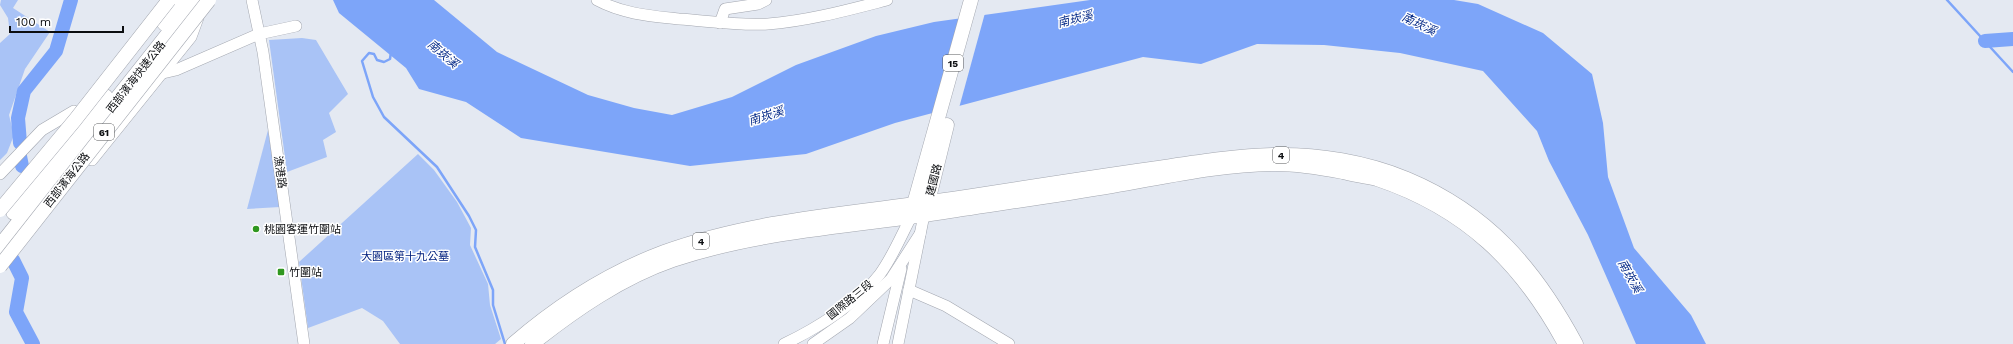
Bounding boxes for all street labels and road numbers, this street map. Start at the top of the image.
street label: 西部濱海快速公路 [104,38,168,116]
road number: 15 [943,55,963,71]
road number: 61 [94,124,114,140]
road number: 4 [1273,147,1289,163]
street label: 西部濱海公路 [42,150,92,210]
street label: 漁港路 [271,155,289,189]
street label: 建國路 [924,162,944,198]
road number: 4 [693,233,709,249]
street label: 國際路三段 [825,278,875,322]

